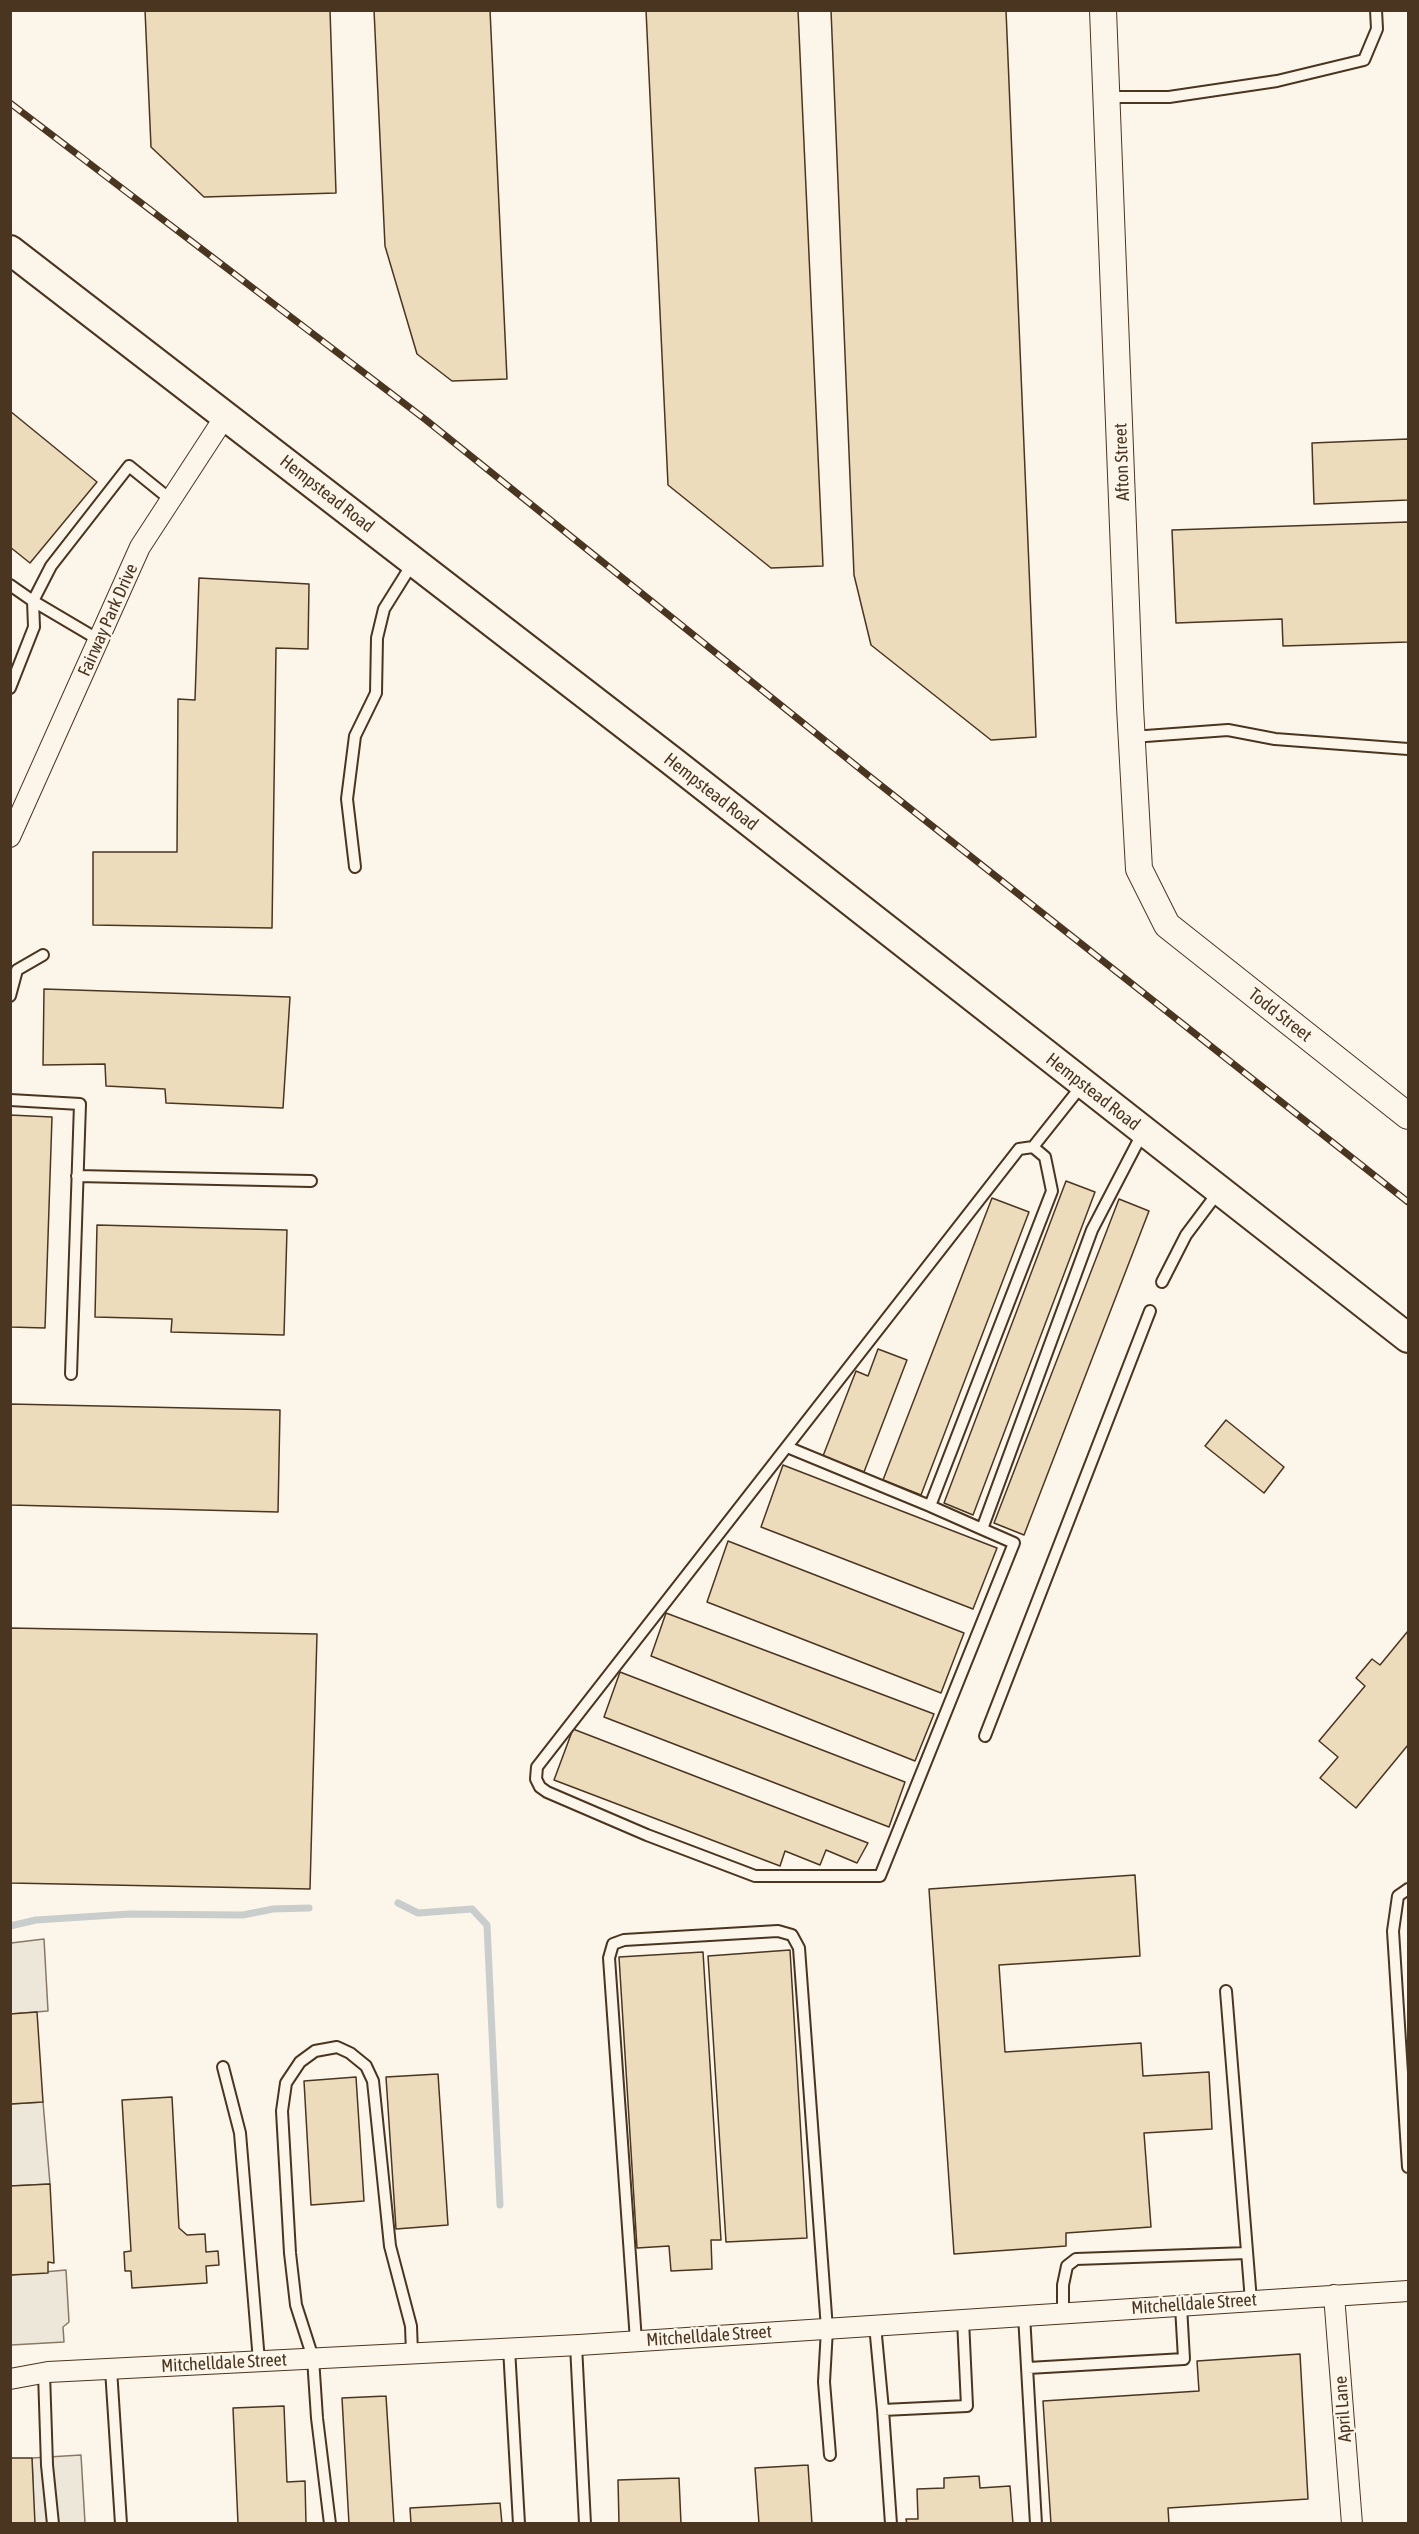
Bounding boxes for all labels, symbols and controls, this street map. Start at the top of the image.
street label: Afton Street [1110,423,1134,501]
street label: Hempstead Road [276,451,378,537]
street label: Fairway Park Drive [74,560,142,680]
street label: Hempstead Road [660,749,762,835]
street label: Todd Street [1244,984,1316,1046]
street label: Hempstead Road [1042,1049,1144,1135]
street label: Mitchelldale Street [1131,2289,1257,2319]
street label: Mitchelldale Street [646,2321,772,2351]
street label: Mitchelldale Street [161,2349,287,2377]
street label: April Lane [1330,2375,1356,2443]

